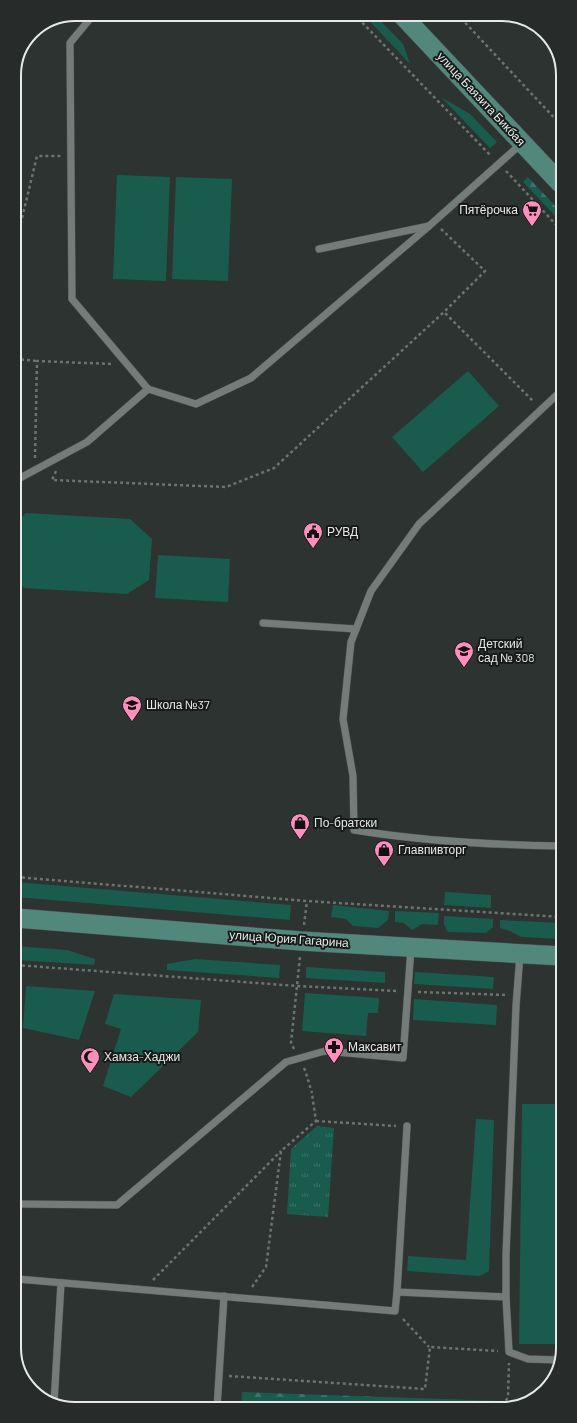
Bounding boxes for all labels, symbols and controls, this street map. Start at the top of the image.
street label: улица Баязита Бикбая [434,49,529,149]
supermarket icon: Пятёрочка [521,199,543,227]
place label: Пятёрочка [459,202,518,217]
public building icon: РУВД [302,521,324,549]
place label: РУВД [327,524,358,539]
place label: Детский сад № 308 [478,636,535,665]
school or university icon: Детский сад № 308 [453,640,475,668]
school or university icon: Школа №37 [121,694,143,722]
place label: Школа №37 [146,697,210,711]
shop icon: По-братски [289,812,311,840]
place label: По-братски [314,815,377,830]
shop icon: Главпивторг [373,839,395,867]
place label: Главпивторг [398,842,467,857]
street label: улица Юрия Гагарина [229,927,350,950]
pharmacy icon: Максавит [323,1036,345,1064]
place label: Максавит [348,1039,402,1053]
mosque icon: Хамза-Хаджи [79,1046,101,1074]
place label: Хамза-Хаджи [104,1049,180,1064]

